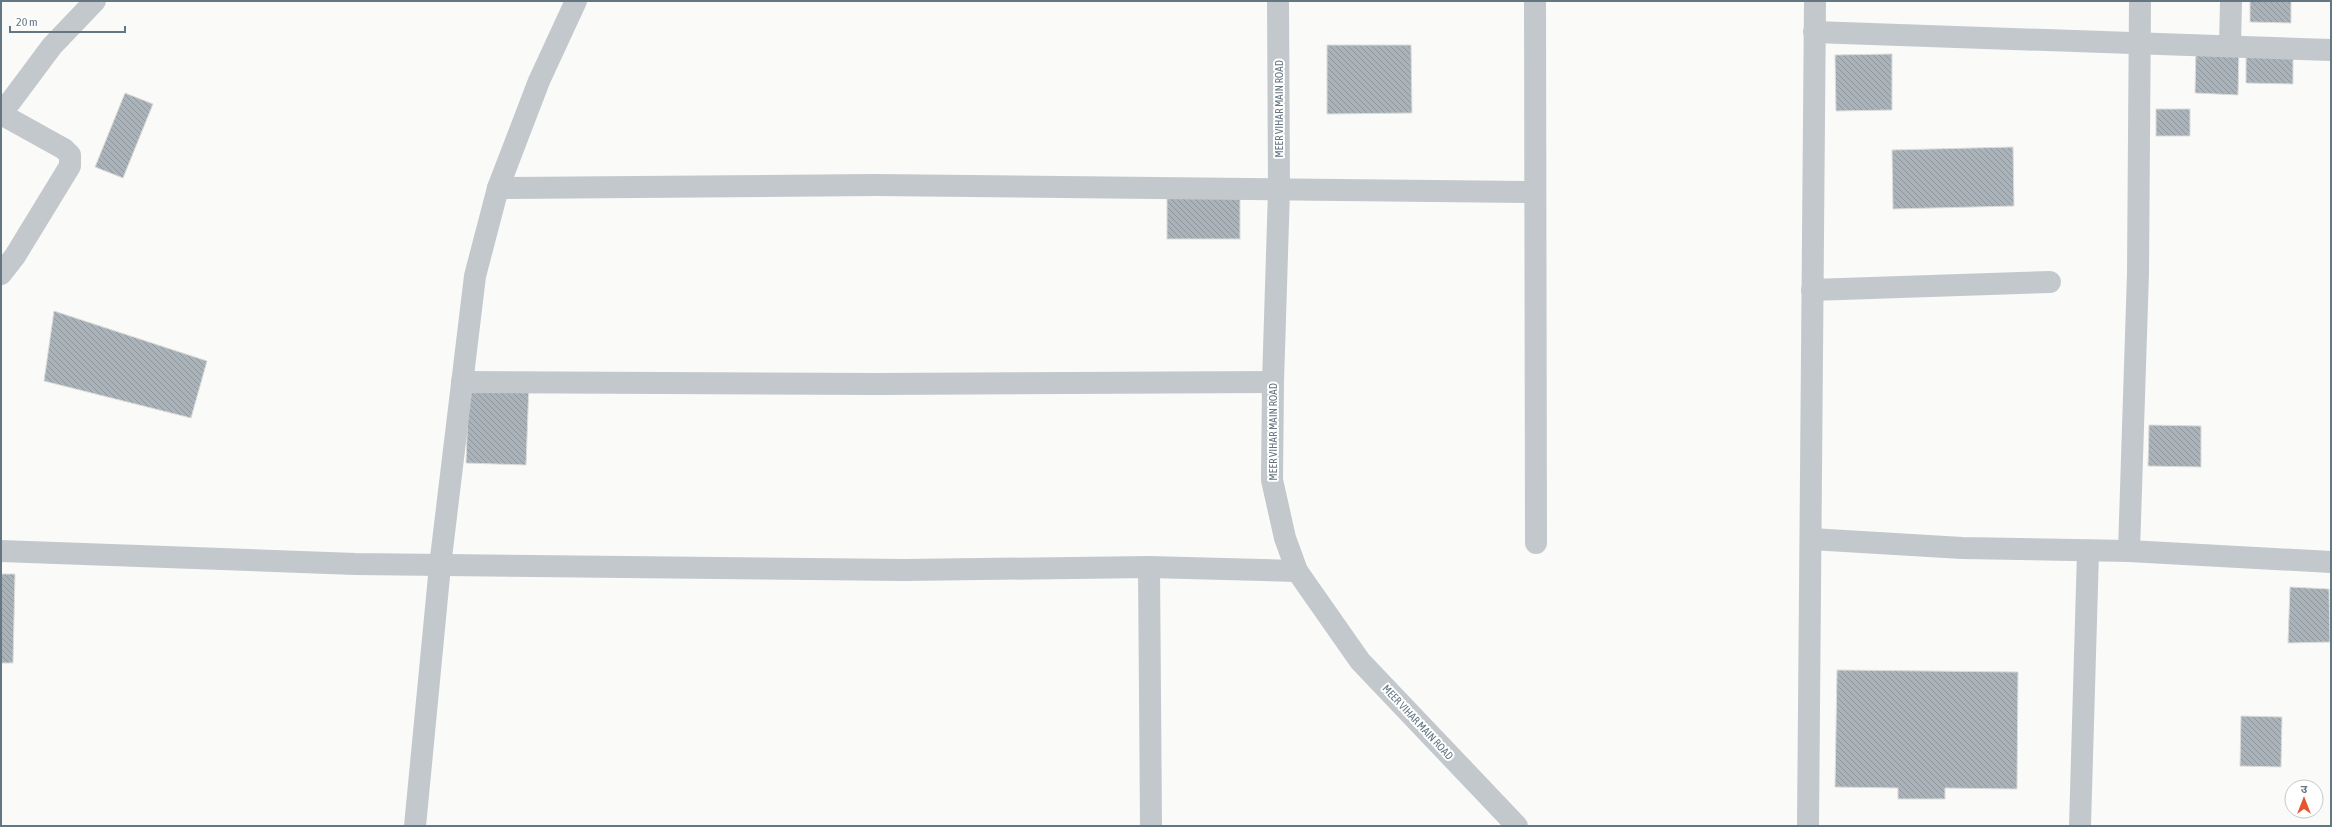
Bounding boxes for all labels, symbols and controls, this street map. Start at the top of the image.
scale bar [10,8,125,34]
text: 20 m [16,15,38,29]
street label: MEER VIHAR MAIN ROAD [1273,60,1285,158]
street label: MEER VIHAR MAIN ROAD [1267,383,1279,481]
street label: MEER VIHAR MAIN ROAD [1380,682,1456,762]
north arrow [2284,779,2324,819]
text: उ [2301,783,2308,795]

